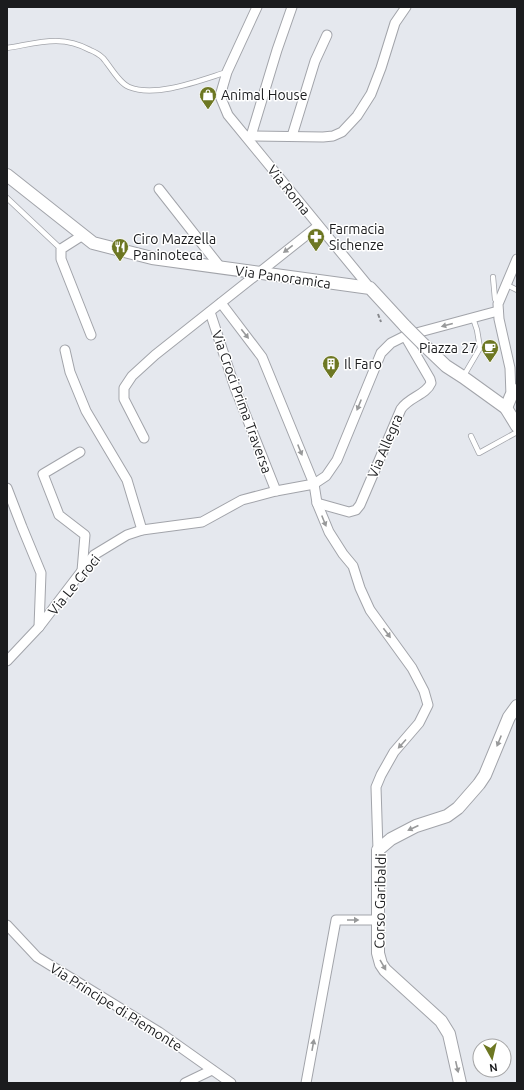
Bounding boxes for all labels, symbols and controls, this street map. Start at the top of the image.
shop icon: Animal House [198,85,218,110]
place label: Animal House [221,87,307,103]
street label: Via Roma [264,162,314,218]
place label: Farmacia Sichenze [329,221,385,253]
pharmacy icon: Farmacia Sichenze [306,227,326,252]
place label: Ciro Mazzella Paninoteca [133,231,216,263]
restaurant icon: Ciro Mazzella Paninoteca [110,237,130,262]
one-way arrow [283,245,294,254]
street label: Via Panoramica [234,262,332,292]
one-way arrow [441,322,453,328]
street label: Via Croci Prima Traversa [209,328,275,476]
one-way arrow [240,328,249,339]
cafe icon: Piazza 27 [480,338,500,363]
place label: Piazza 27 [419,340,477,356]
building icon: Il Faro [321,354,341,379]
place label: Il Faro [344,356,382,372]
one-way arrow [356,400,362,411]
street label: Via Allegra [364,412,406,480]
one-way arrow [298,445,304,457]
one-way arrow [322,515,328,527]
street label: Via Le Croci [45,552,103,618]
one-way arrow [383,628,392,639]
one-way arrow [496,735,502,747]
one-way arrow [397,738,406,749]
one-way arrow [407,825,418,831]
street label: Corso Garibaldi [371,853,389,949]
one-way arrow [347,917,360,923]
one-way arrow [380,959,386,971]
street label: Via Principe di Piemonte [47,960,185,1054]
north arrow [472,1038,512,1078]
one-way arrow [310,1039,316,1051]
one-way arrow [454,1061,460,1073]
text: N [488,1061,498,1074]

